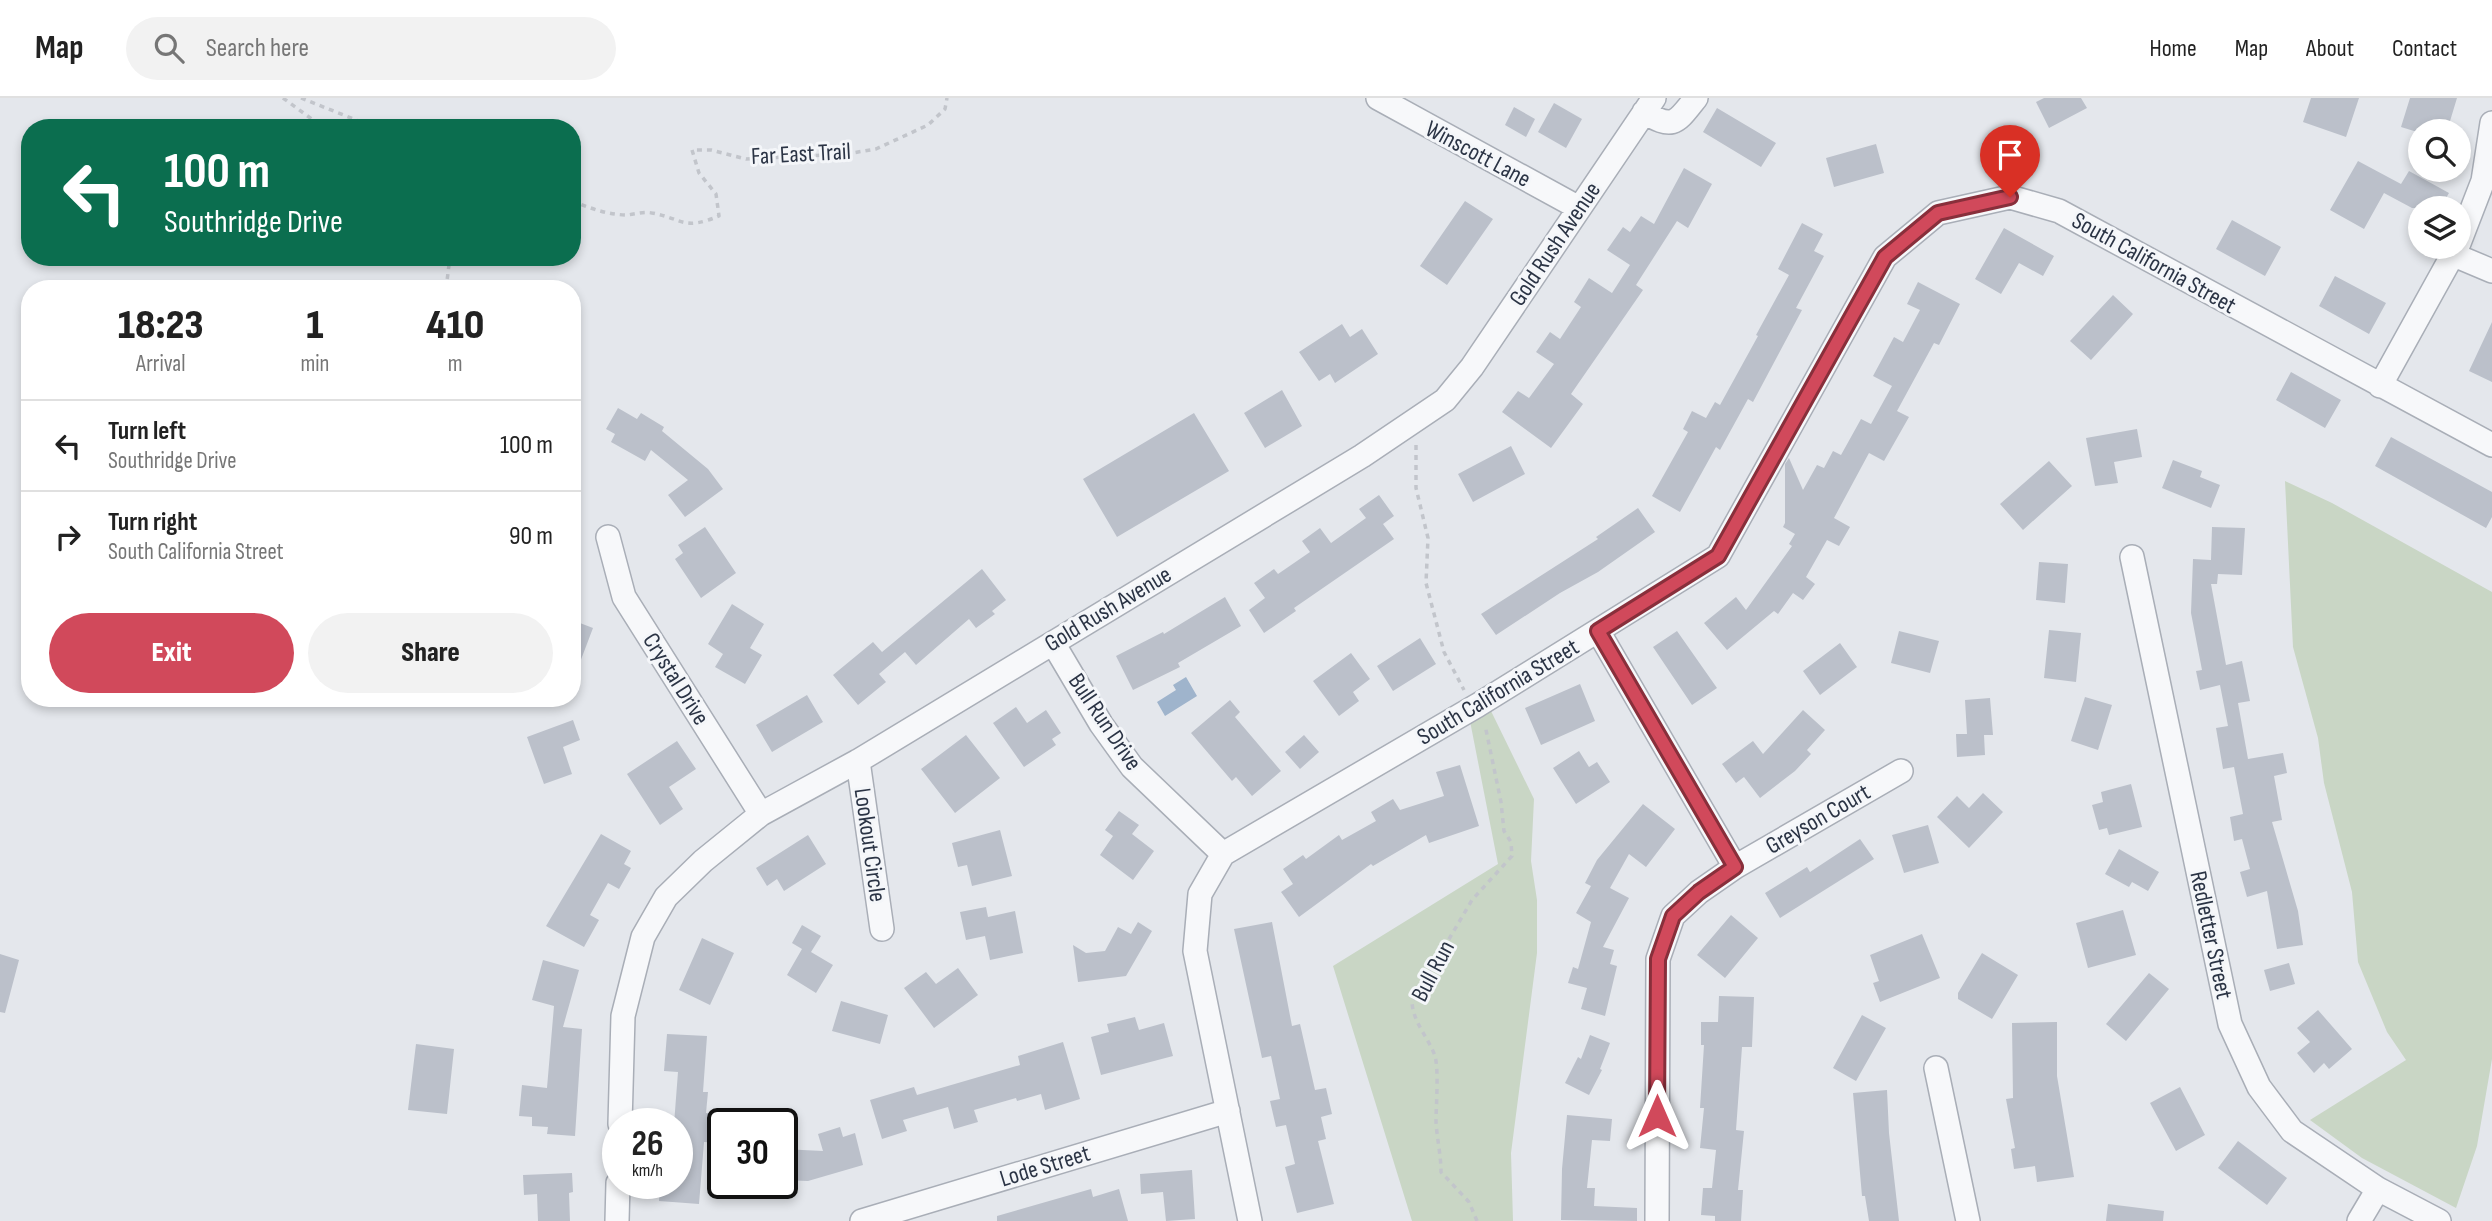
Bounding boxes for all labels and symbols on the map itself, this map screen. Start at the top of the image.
street label: Winscott Lane [1420,114,1536,194]
pin [1980,125,2040,197]
street label: Far East Trail [750,137,852,171]
street label: Gold Rush Avenue [1503,177,1607,311]
street label: South California Street [2067,206,2241,320]
street label: Gold Rush Avenue [1039,560,1177,658]
street label: Crystal Drive [636,628,716,730]
street label: South California Street [1412,632,1584,752]
street label: Bull Run Drive [1062,668,1148,776]
street label: Greyson Court [1761,777,1875,861]
street label: Lookout Circle [848,786,892,904]
street label: Redletter Street [2183,868,2239,1002]
street label: Bull Run [1405,936,1461,1006]
position arrow [1620,1079,1694,1153]
speed limit sign: 30 [707,1108,798,1199]
street label: Lode Street [996,1139,1094,1193]

